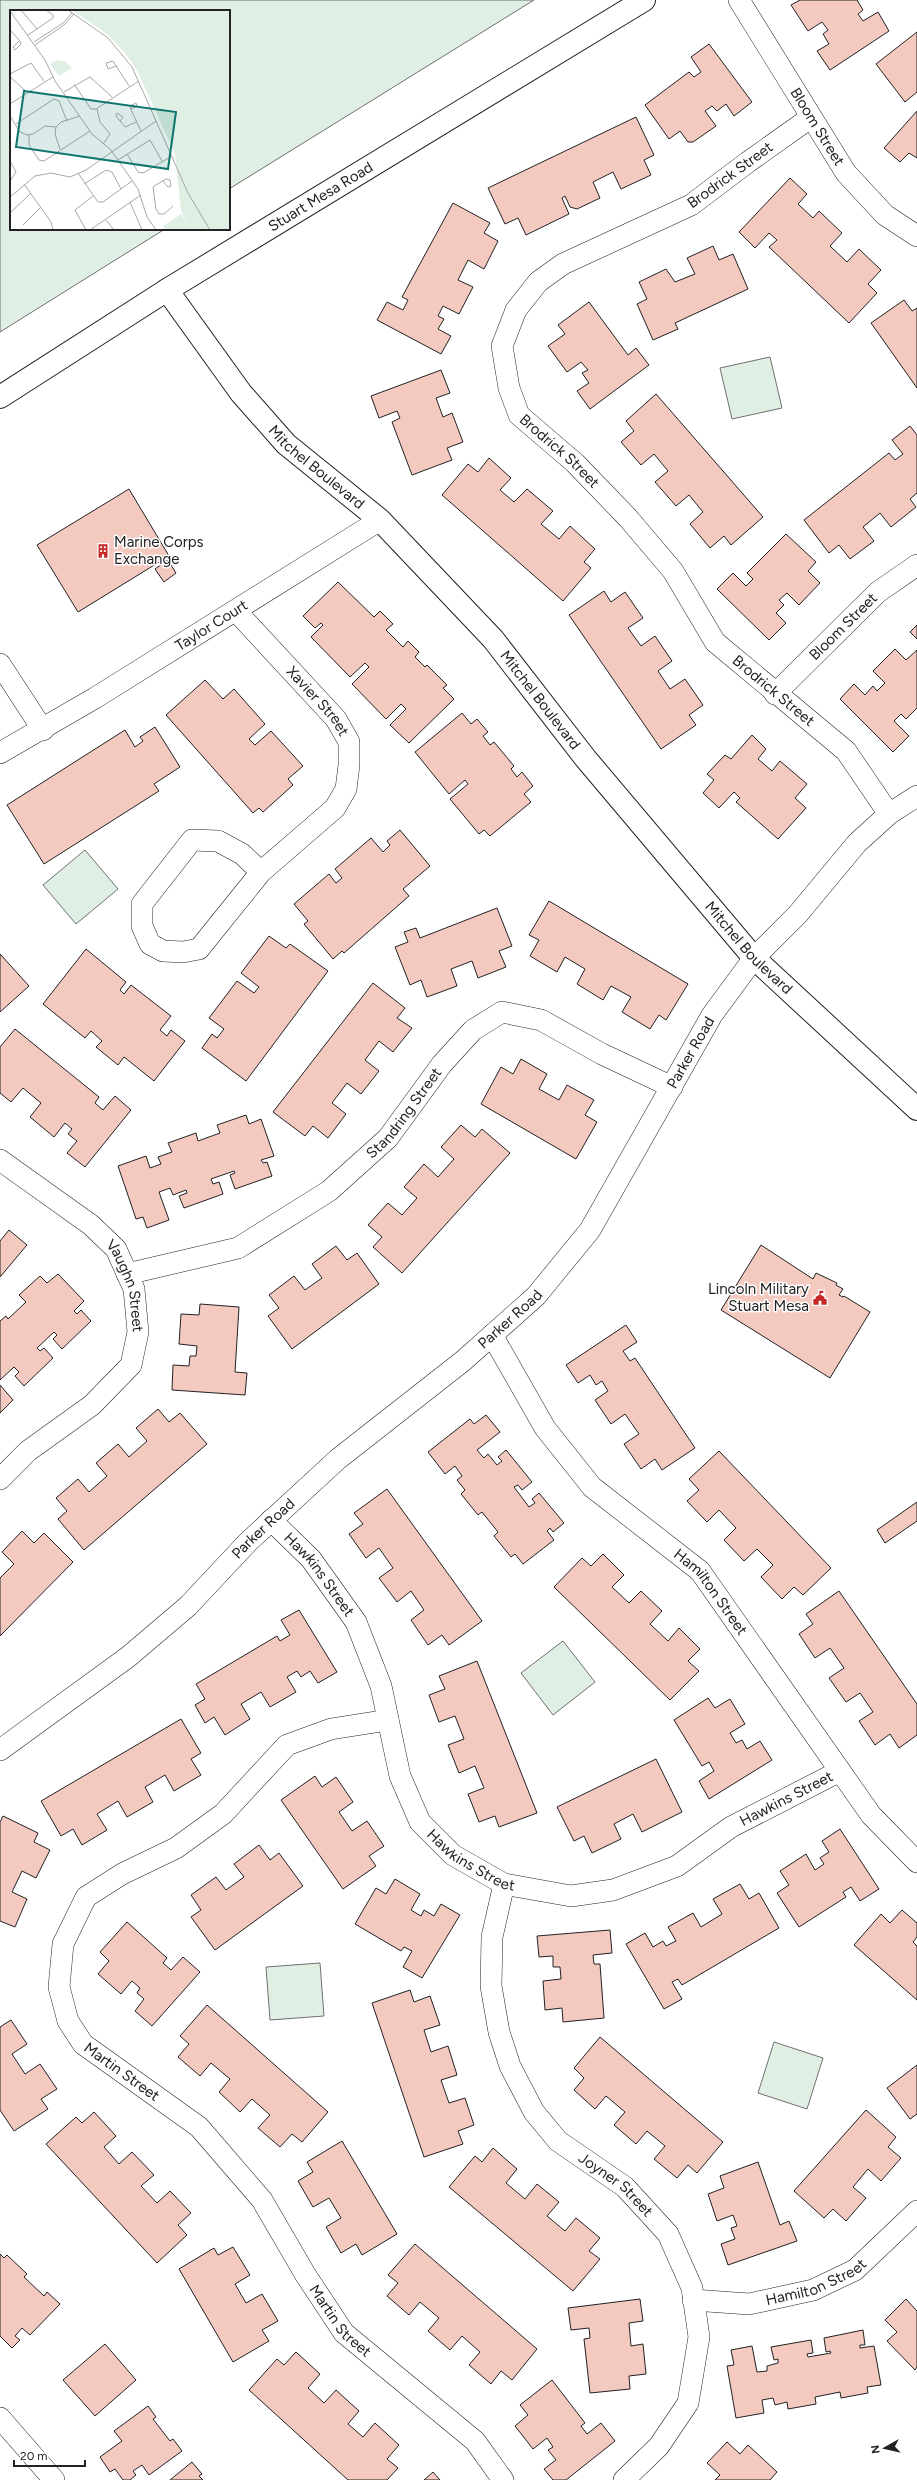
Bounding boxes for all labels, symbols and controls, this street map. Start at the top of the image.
inset map [10,10,230,230]
street label: Bloom Street [786,84,848,169]
street label: Brodrick Street [684,138,777,212]
street label: Stuart Mesa Road [265,158,376,235]
street label: Brodrick Street [516,410,603,492]
street label: Mitchel Boulevard [265,422,368,513]
place label: Marine Corps Exchange [114,533,204,568]
building icon: Marine Corps Exchange [95,543,111,559]
street label: Bloom Street [805,589,881,664]
street label: Taylor Court [172,596,251,655]
street label: Mitchel Boulevard [496,647,584,753]
street label: Brodrick Street [729,651,818,730]
street label: Xavier Street [283,663,353,740]
street label: Mitchel Boulevard [701,898,796,998]
street label: Parker Road [663,1013,718,1092]
street label: Standring Street [362,1064,446,1162]
street label: Vaughn Street [103,1236,147,1333]
place label: Lincoln Military Stuart Mesa [708,1280,809,1315]
street label: Parker Road [474,1286,546,1352]
public building icon: Lincoln Military Stuart Mesa [812,1290,828,1306]
street label: Parker Road [228,1495,298,1563]
street label: Hawkins Street [280,1529,358,1620]
street label: Hamilton Street [670,1545,751,1639]
street label: Hawkins Street [737,1767,836,1830]
street label: Hawkins Street [423,1825,517,1895]
street label: Martin Street [80,2039,163,2105]
street label: Joyner Street [575,2149,657,2221]
street label: Hamilton Street [764,2255,870,2309]
street label: Martin Street [306,2281,375,2361]
north arrow [865,2428,905,2468]
scale bar [14,2442,85,2468]
text: N [869,2444,883,2454]
text: 20 m [20,2449,48,2463]

